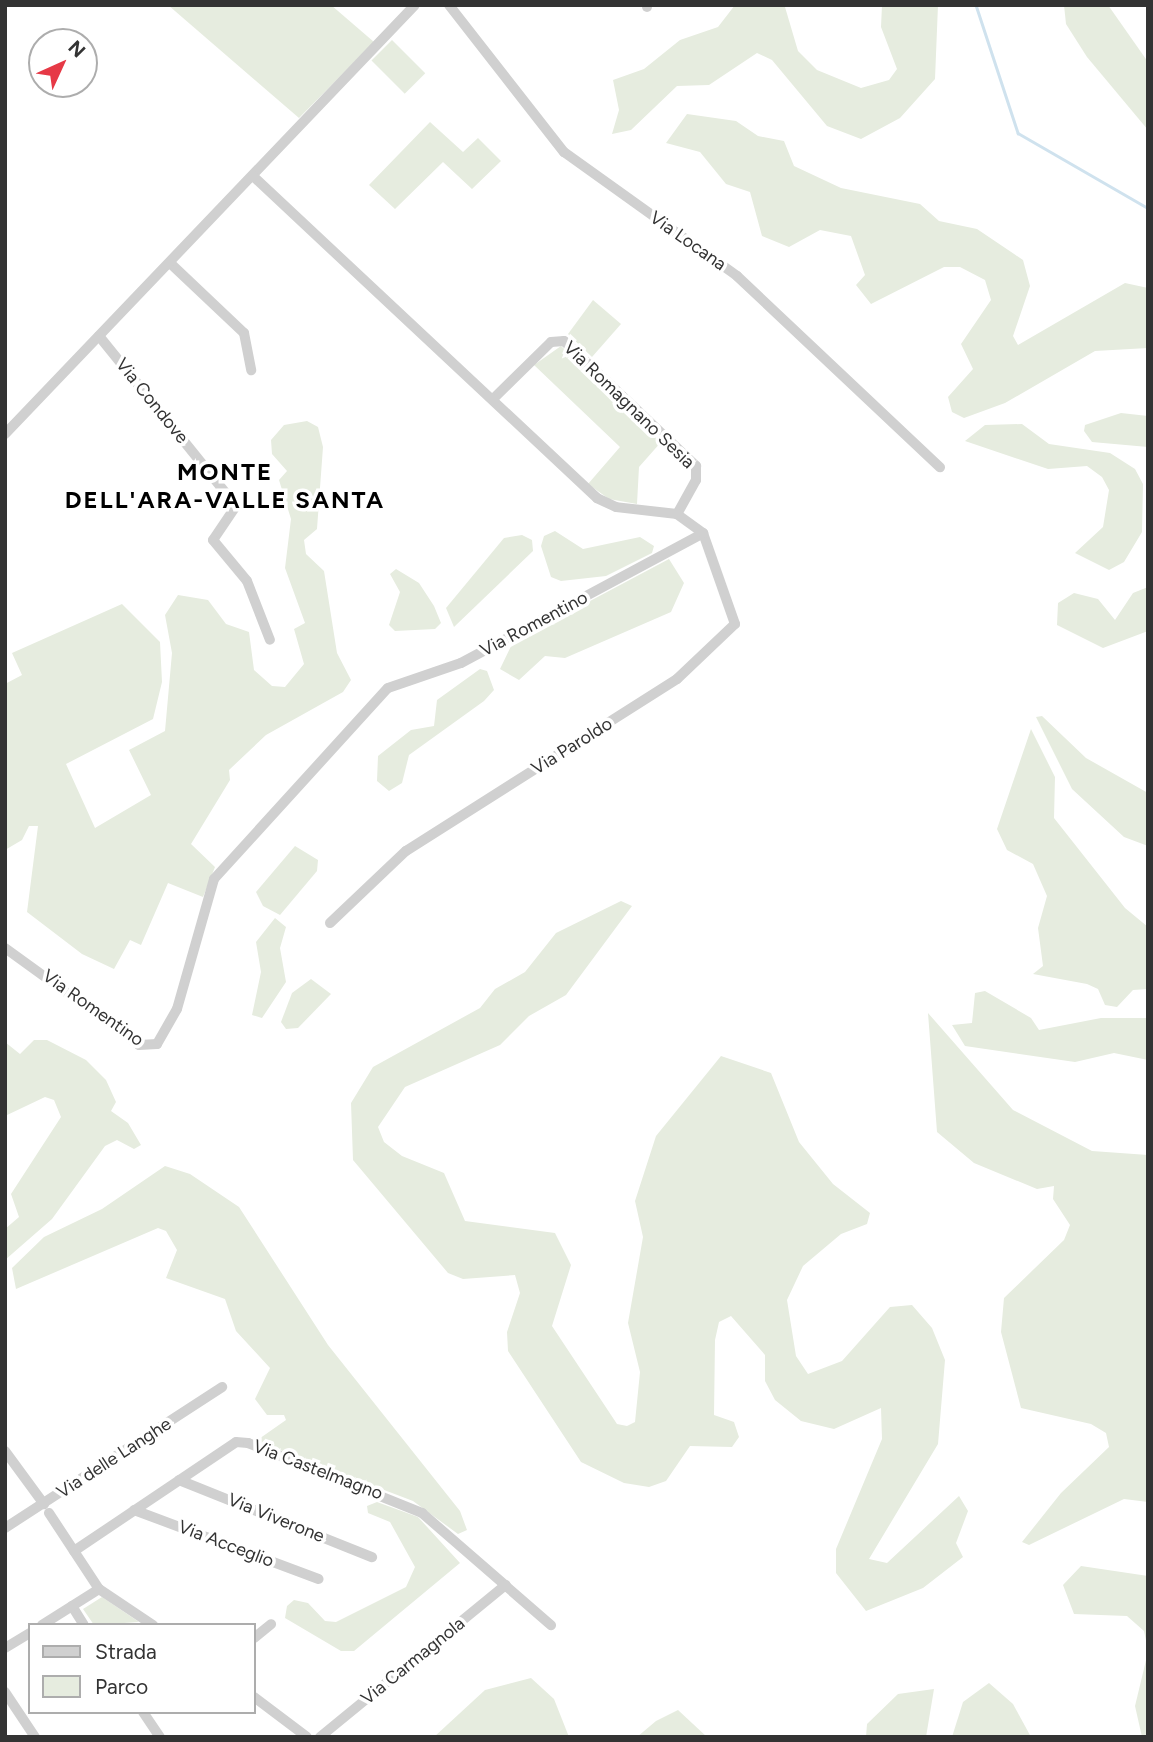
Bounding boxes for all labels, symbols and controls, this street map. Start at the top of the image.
north arrow [28,28,98,98]
text: N [63,36,90,63]
street label: Via Locana [646,207,730,275]
street label: Via Romagnano Sesia [559,337,699,473]
street label: Via Condove [111,354,193,448]
district label: MONTE DELL'ARA-VALLE SANTA [67,458,383,514]
street label: Via Romentino [477,587,591,661]
street label: Via Paroldo [528,713,616,779]
street label: Via Romentino [38,965,148,1051]
street label: Via delle Langhe [53,1413,175,1503]
street label: Via Castelmagno [250,1435,386,1505]
street label: Via Viverone [225,1489,327,1547]
street label: Via Acceglio [175,1516,277,1572]
street label: Via Carmagnola [357,1613,469,1709]
legend [28,1623,256,1714]
text: Strada [95,1639,157,1664]
text: Parco [95,1674,148,1699]

